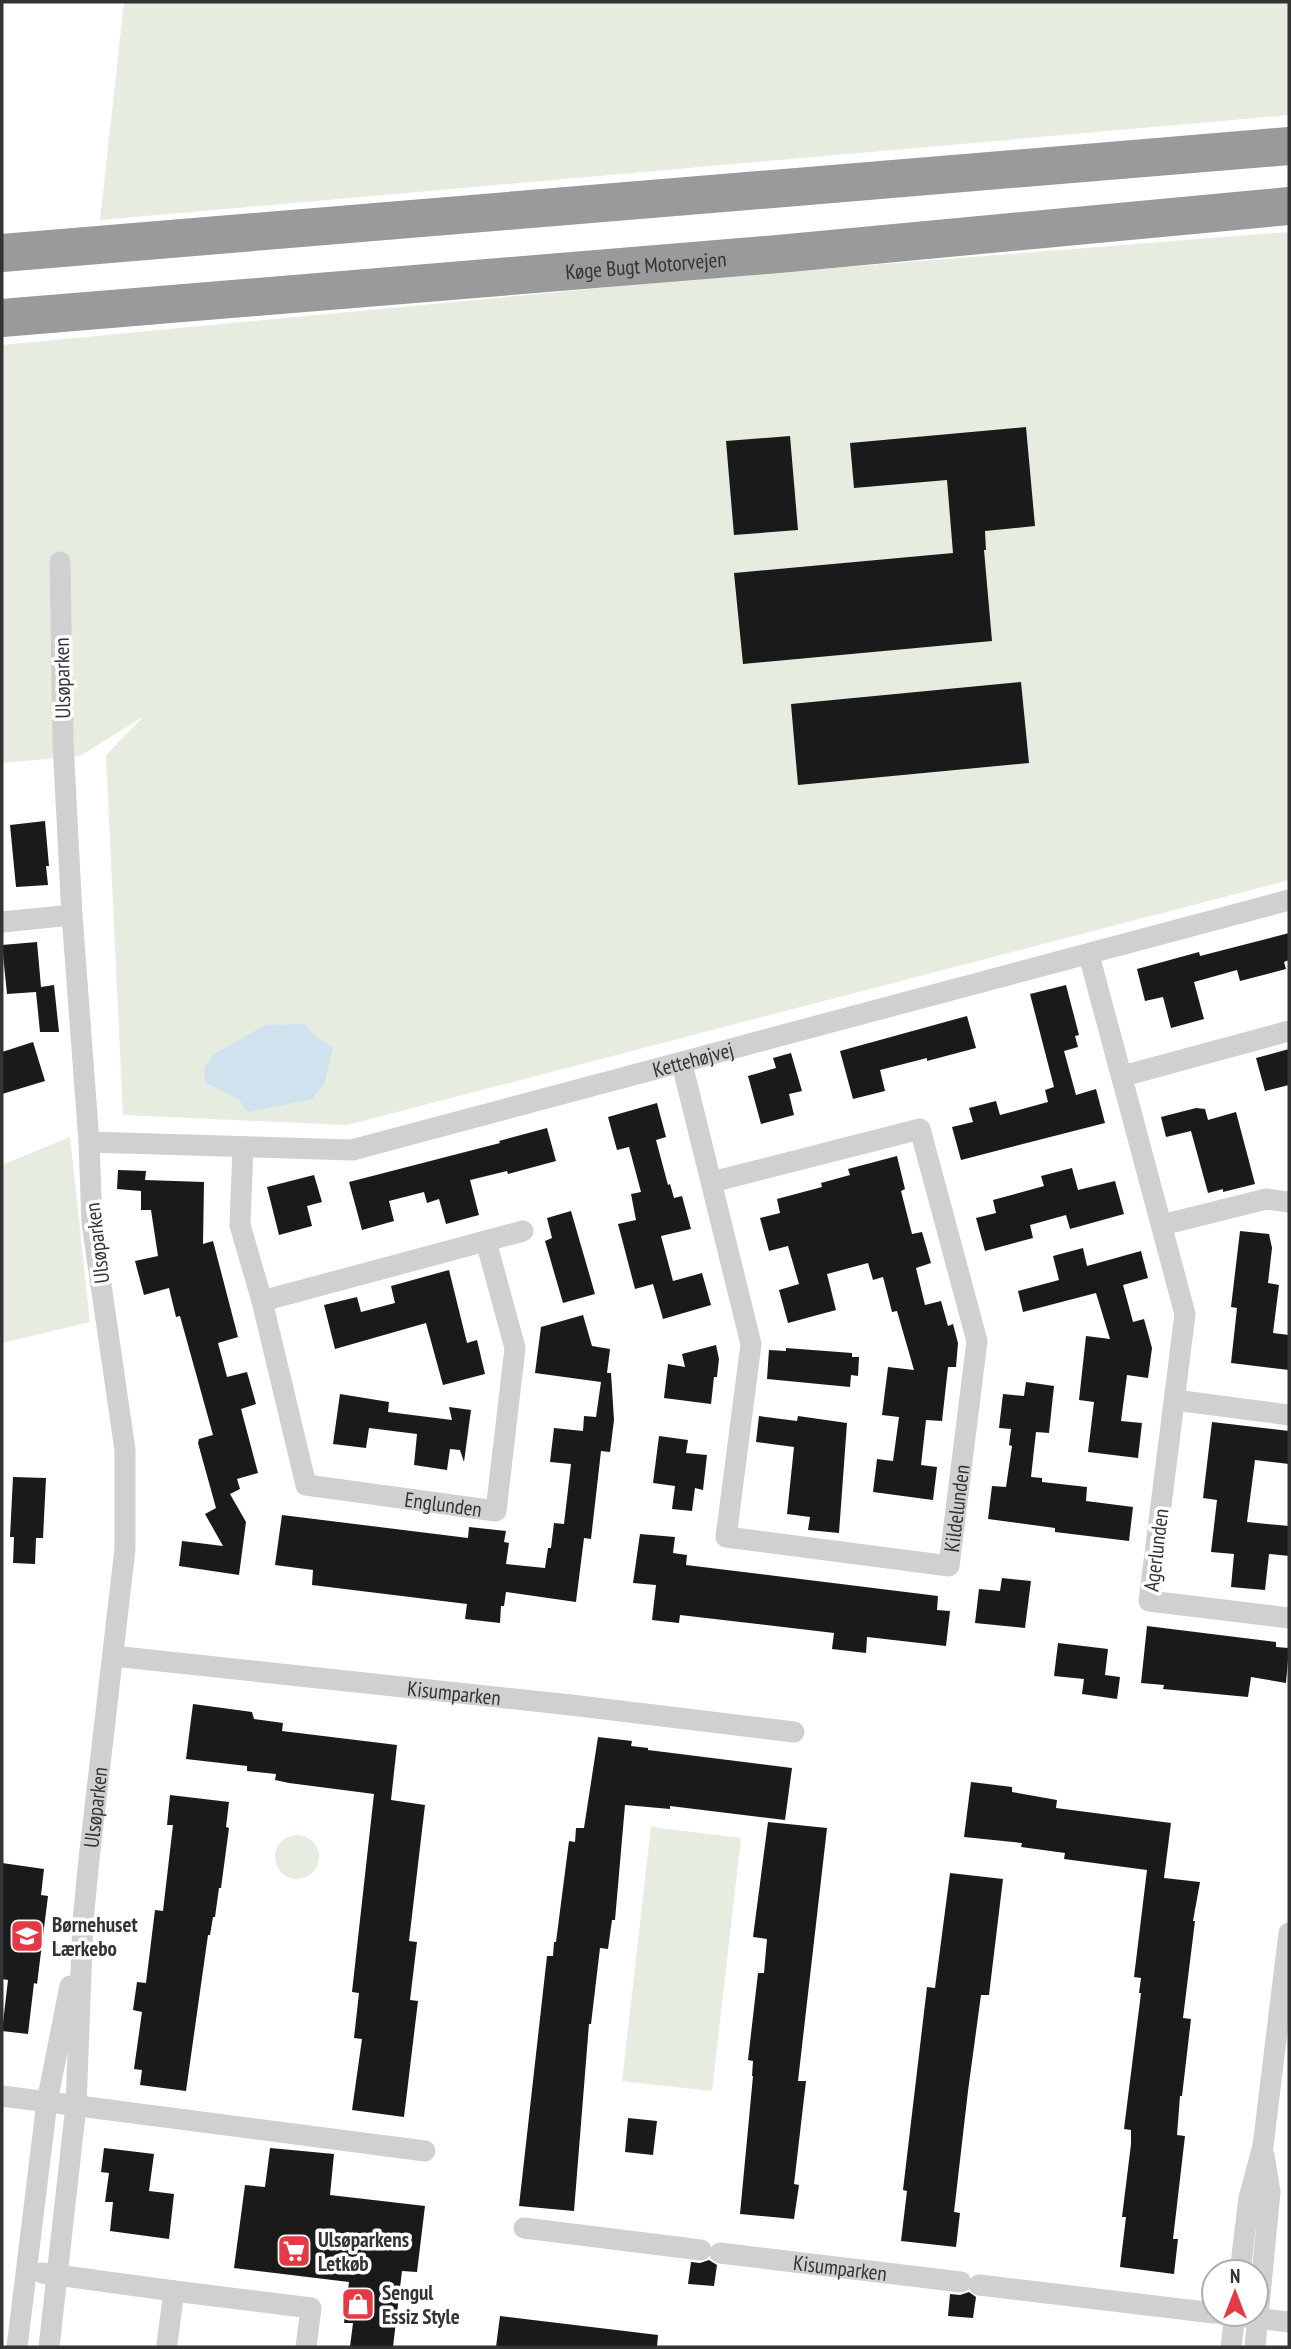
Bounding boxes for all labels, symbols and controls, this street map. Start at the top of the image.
street label: Køge Bugt Motorvejen [564,245,727,285]
street label: Ulsøparken [48,637,76,719]
street label: Kettehøjvej [650,1035,736,1083]
street label: Ulsøparken [79,1201,115,1285]
street label: Kildelunden [937,1463,975,1554]
street label: Englunden [403,1485,484,1522]
street label: Agerlunden [1138,1507,1174,1593]
street label: Kisumparken [406,1674,502,1711]
street label: Ulsøparken [77,1765,113,1849]
place label: Børnehuset Lærkebo [52,1911,138,1962]
school or university icon: Børnehuset Lærkebo [8,1917,46,1955]
place label: Ulsøparkens Letkøb [318,2226,409,2277]
supermarket icon: Ulsøparkens Letkøb [275,2232,313,2270]
street label: Kisumparken [792,2248,888,2286]
north arrow [1200,2258,1270,2328]
text: N [1230,2264,1240,2288]
place label: Sengul Essiz Style [382,2279,460,2330]
shop icon: Sengul Essiz Style [339,2285,377,2323]

